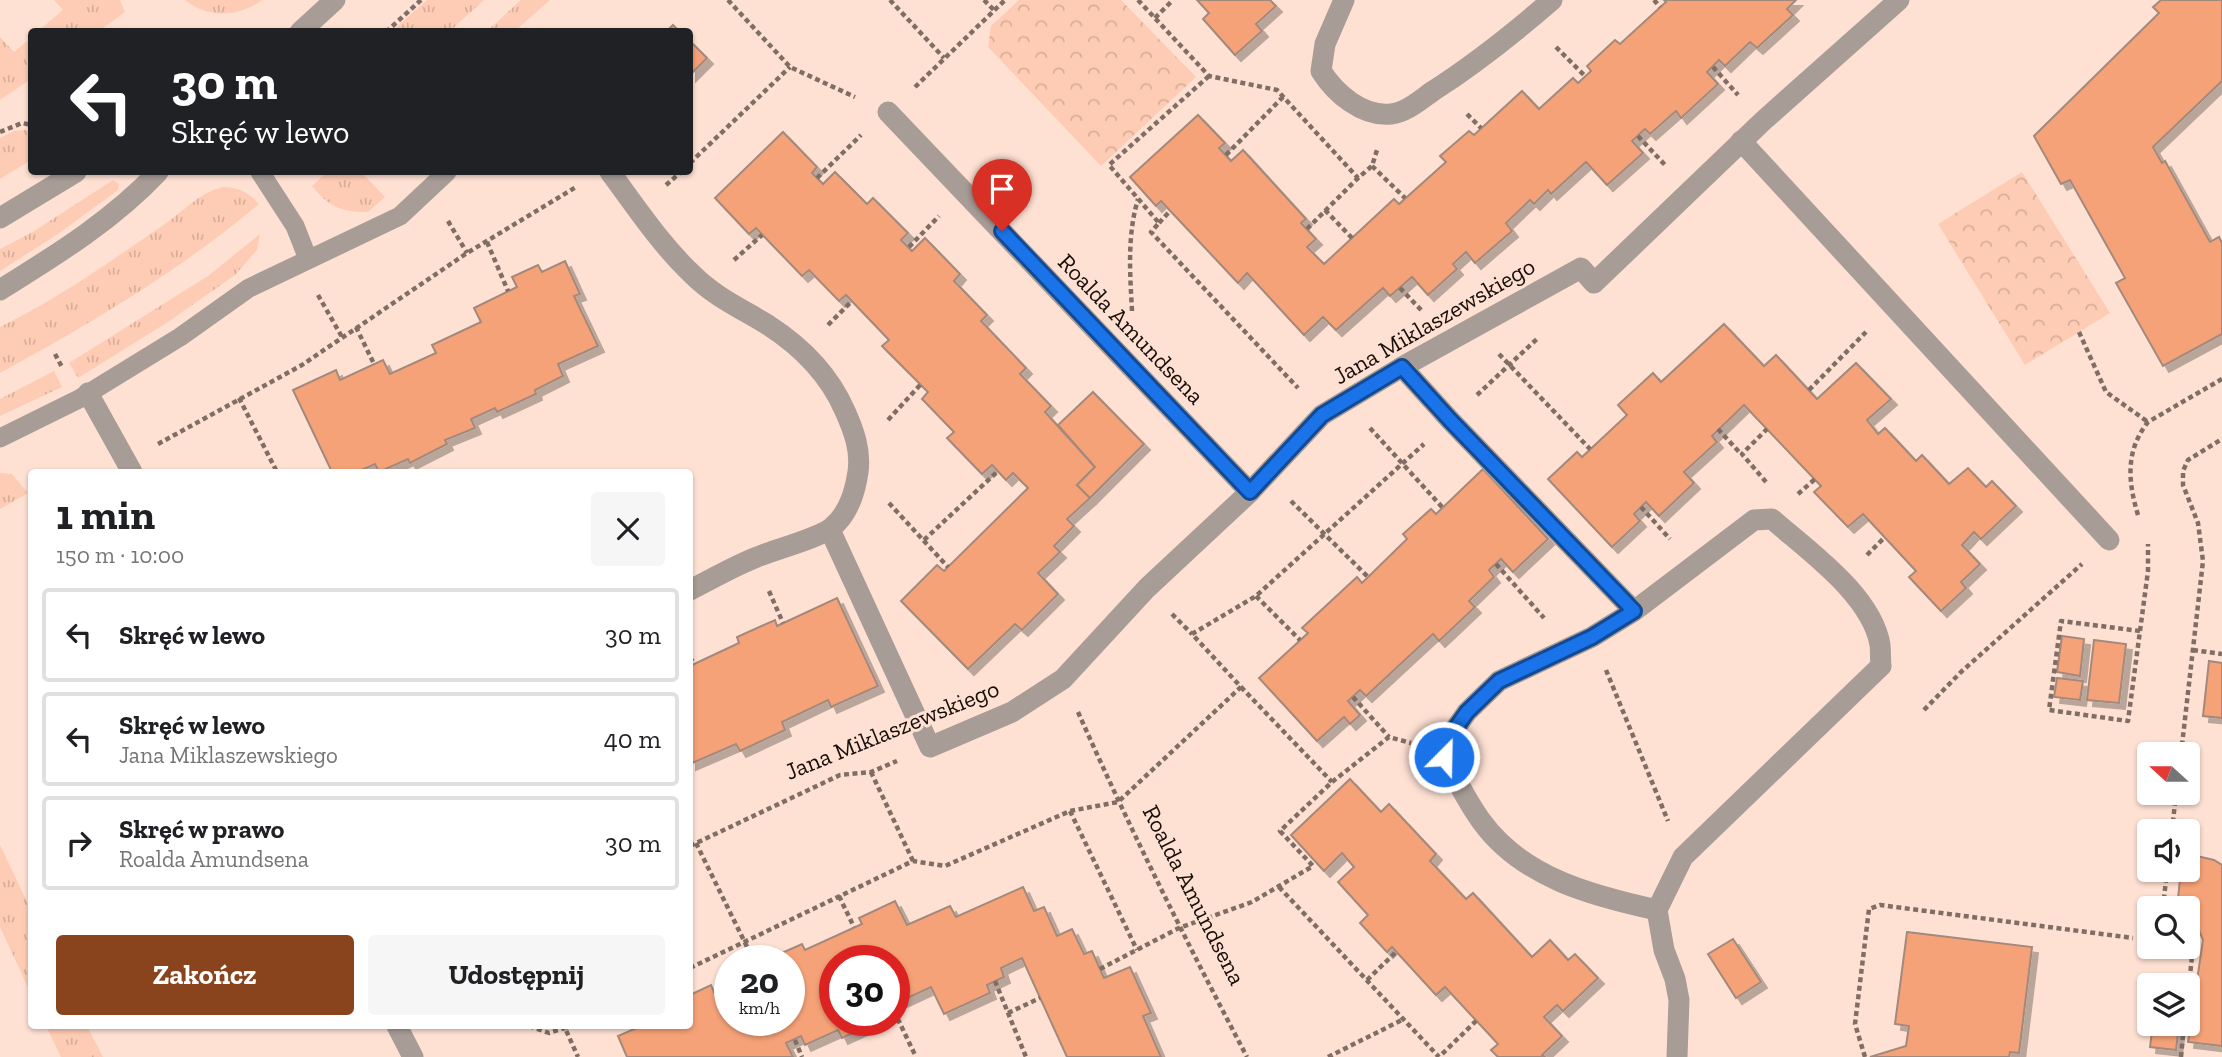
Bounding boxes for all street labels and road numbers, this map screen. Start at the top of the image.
street label: Roalda Amundsena [1052,247,1211,410]
street label: Jana Miklaszewskiego [1328,251,1540,390]
street label: Jana Miklaszewskiego [781,673,1003,786]
street label: Roalda Amundsena [1137,800,1253,990]

